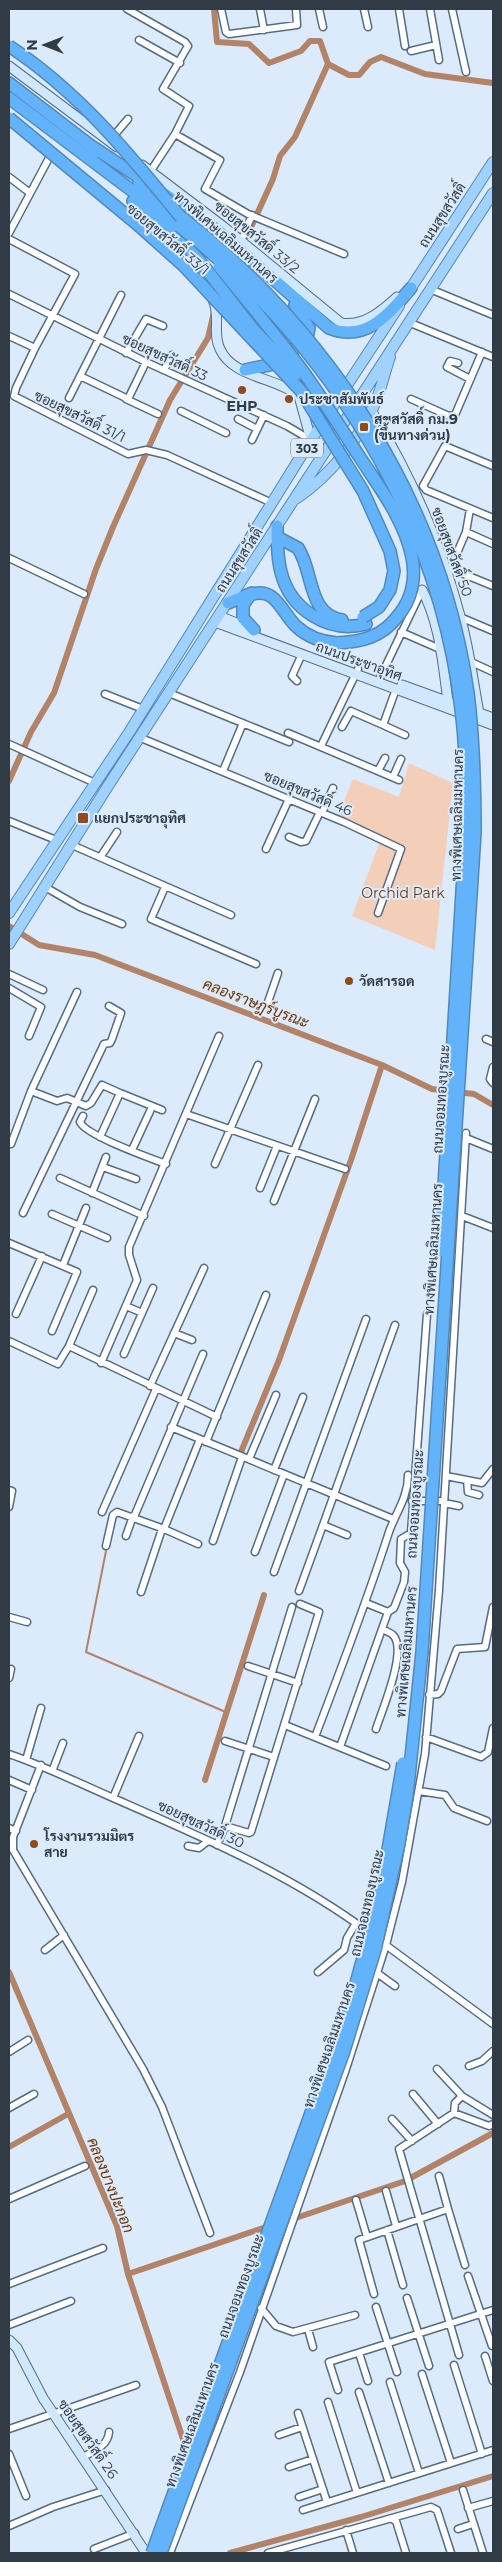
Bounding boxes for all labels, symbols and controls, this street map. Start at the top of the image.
north arrow [20,20,70,70]
text: N [23,39,41,51]
street label: ถนนสุขสวัสดิ์ [411,177,471,252]
street label: ทางพิเศษเฉลิมมหานคร [170,187,282,287]
street label: ซอยสุขสวัสดิ์ 33/2 [210,194,306,278]
street label: ซอยสุขสวัสดิ์ 33/1 [122,197,215,280]
street label: ซอยสุขสวัสดิ์ 33 [119,326,212,386]
street label: ซอยสุขสวัสดิ์ 31/1 [31,383,130,447]
marker: EHP [236,384,248,396]
place label: ประชาสัมพันธ์ [299,390,385,408]
marker: ประชาสัมพันธ์ [283,393,295,405]
place label: EHP [227,397,257,415]
place label: สุขสวัสดิ์ กม.9 (ขึ้นทางด่วน) [374,406,458,444]
marker: สุขสวัสดิ์ กม.9 (ขึ้นทางด่วน) [358,421,370,433]
road number: 303 [291,438,323,458]
street label: ซอยสุขสวัสดิ์ 50 [427,504,480,600]
street label: ถนนสุขสวัสดิ์ [208,522,268,597]
street label: ถนนประชาอุทิศ [313,637,405,686]
street label: ทางพิเศษเฉลิมมหานคร [447,749,467,881]
street label: ซอยสุขสวัสดิ์ 46 [261,763,357,821]
place label: แยกประชาอุทิศ [94,809,186,829]
marker: แยกประชาอุทิศ [76,811,90,825]
park label: Orchid Park [361,884,445,902]
place label: วัดสารอด [359,972,415,990]
water label: คลองราษฎร์บูรณะ [200,974,312,1033]
marker: วัดสารอด [343,975,355,987]
street label: ถนนจอมทองบูรณะ [428,1044,455,1154]
street label: ทางพิเศษเฉลิมมหานคร [419,1182,447,1316]
street label: ถนนจอมทองบูรณะ [402,1449,429,1559]
street label: ทางพิเศษเฉลิมมหานคร [391,1585,421,1719]
street label: ซอยสุขสวัสดิ์ 30 [154,1793,249,1853]
place label: โรงงานรวมมิตร สาย [43,1827,134,1861]
marker: โรงงานรวมมิตร สาย [28,1838,40,1850]
street label: ถนนจอมทองบูรณะ [346,1848,389,1958]
street label: ทางพิเศษเฉลิมมหานคร [299,1979,359,2110]
water label: คลองบางปะกอก [83,2135,139,2235]
street label: ถนนจอมทองบูรณะ [214,2232,269,2341]
street label: ทางพิเศษเฉลิมมหานคร [161,2360,223,2490]
street label: ซอยสุขสวัสดิ์ 26 [53,2394,125,2483]

